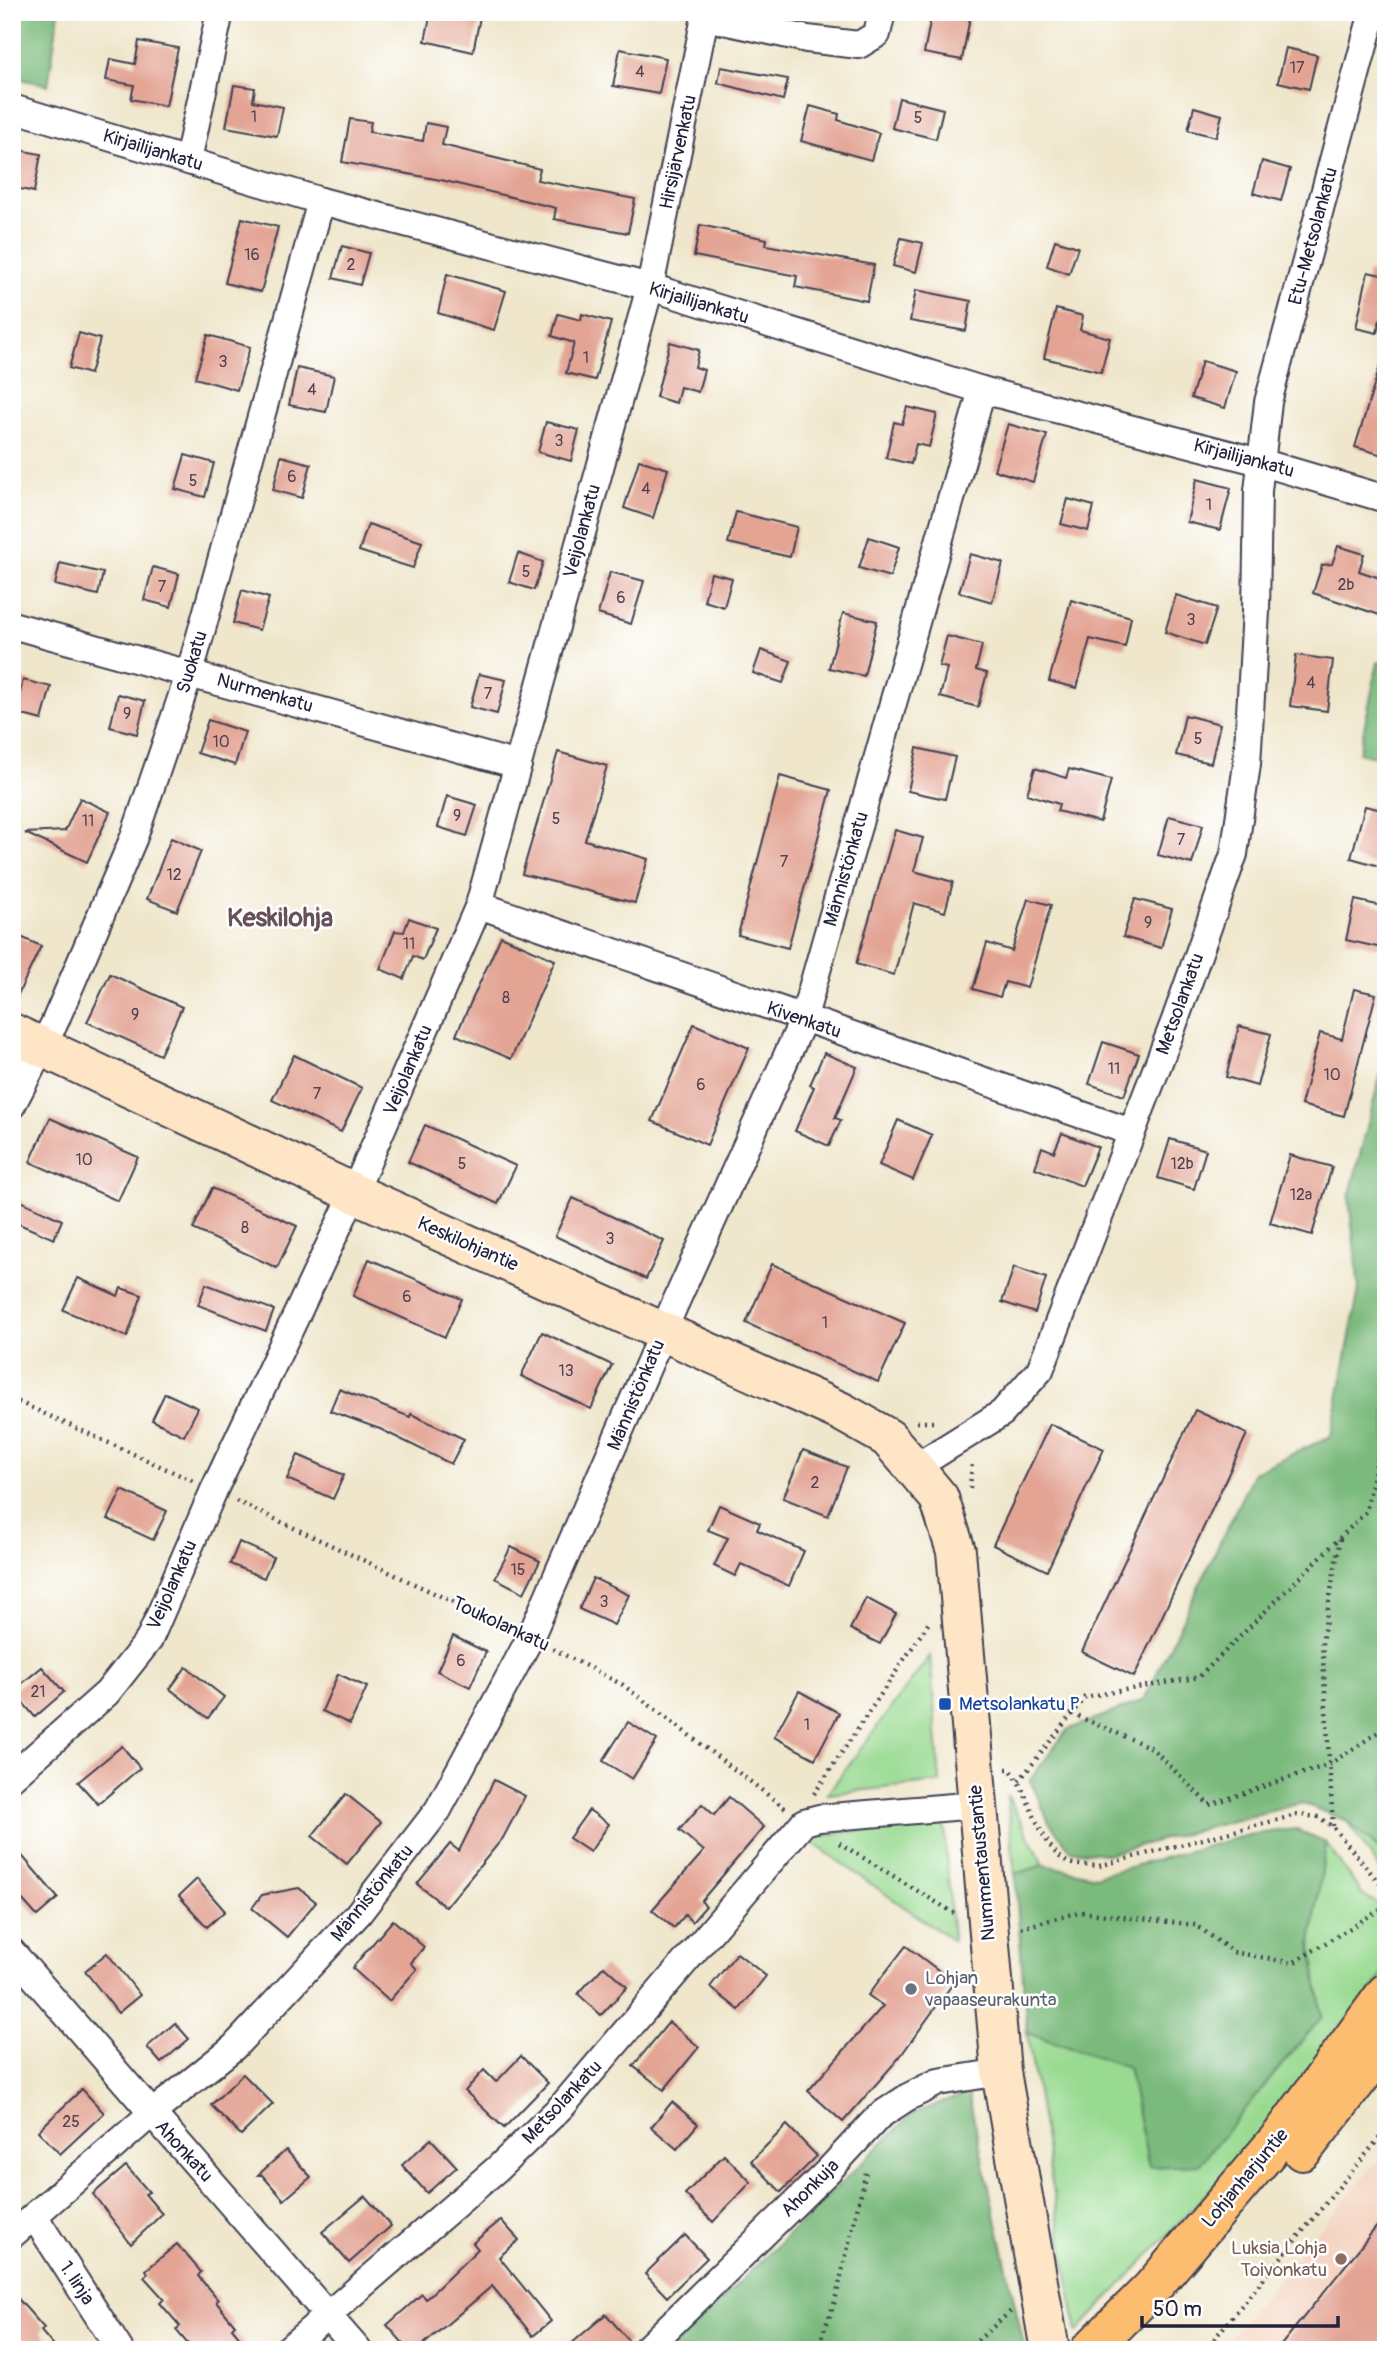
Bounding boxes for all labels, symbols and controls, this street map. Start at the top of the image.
house number: 17 [1290,58,1305,78]
house number: 4 [635,62,645,82]
street label: Hirsijärvenkatu [654,93,702,211]
house number: 1 [251,107,257,127]
house number: 5 [914,108,922,128]
street label: Kirjailijankatu [100,123,206,177]
street label: Etu-Metsolankatu [1283,165,1343,307]
house number: 16 [244,245,260,265]
house number: 2 [347,255,356,275]
street label: Kirjailijankatu [646,276,752,330]
house number: 1 [583,348,589,368]
house number: 3 [219,352,228,372]
house number: 4 [307,380,317,400]
house number: 3 [555,431,564,451]
street label: Kirjailijankatu [1191,433,1297,483]
house number: 6 [287,467,297,487]
house number: 5 [189,471,197,491]
house number: 4 [641,479,651,499]
street label: Veijolankatu [558,482,606,580]
house number: 1 [1206,495,1212,515]
house number: 5 [522,562,530,582]
house number: 2b [1338,575,1355,595]
house number: 7 [158,577,167,597]
house number: 6 [616,588,626,608]
house number: 3 [1187,610,1196,630]
street label: Suokatu [171,628,213,696]
street label: Nurmenkatu [214,668,316,718]
house number: 4 [1306,673,1316,693]
house number: 7 [484,684,493,704]
house number: 9 [123,704,131,724]
house number: 5 [1194,729,1202,749]
house number: 10 [212,732,230,752]
house number: 9 [453,806,461,826]
house number: 5 [552,809,560,829]
street label: Männistönkatu [818,809,874,929]
house number: 11 [82,811,94,831]
house number: 7 [1177,830,1186,850]
house number: 7 [780,852,789,872]
house number: 12 [166,865,182,885]
district label: Keskilohja [227,902,333,934]
house number: 9 [1144,913,1152,933]
house number: 11 [403,934,415,954]
street label: Metsolankatu [1151,950,1209,1058]
house number: 8 [502,988,510,1008]
street label: Kivenkatu [764,996,844,1044]
house number: 9 [131,1005,139,1025]
street label: Veijolankatu [378,1021,438,1119]
house number: 11 [1108,1059,1120,1079]
house number: 10 [1323,1065,1341,1085]
house number: 6 [696,1075,706,1095]
house number: 7 [313,1084,322,1104]
house number: 10 [75,1150,93,1170]
house number: 5 [458,1154,466,1174]
house number: 12b [1170,1154,1194,1174]
house number: 12a [1290,1185,1312,1205]
street label: Keskilohjantie [414,1211,523,1277]
house number: 8 [241,1218,249,1238]
house number: 3 [606,1229,615,1249]
house number: 6 [402,1287,412,1307]
house number: 1 [822,1313,828,1333]
street label: Männistönkatu [602,1336,670,1454]
house number: 13 [558,1361,574,1381]
house number: 2 [811,1473,820,1493]
street label: Veijolankatu [142,1536,202,1634]
house number: 15 [511,1560,525,1580]
street label: Toukolankatu [449,1591,553,1657]
house number: 3 [600,1592,609,1612]
house number: 6 [456,1651,466,1671]
house number: 21 [30,1682,46,1702]
place label: Metsolankatu P [959,1692,1080,1716]
marker: Metsolankatu P [937,1696,953,1712]
house number: 1 [804,1715,810,1735]
street label: Nummentaustantie [963,1784,1001,1942]
street label: Männistönkatu [325,1839,419,1947]
place label: Lohjan vapaaseurakunta [924,1966,1057,2012]
marker: Lohjan vapaaseurakunta [903,1981,919,1997]
street label: Metsolankatu [517,2055,607,2149]
house number: 25 [62,2112,80,2132]
street label: Ahonkatu [150,2115,218,2187]
street label: Lohjanharjuntie [1197,2123,1294,2233]
street label: Ahonkuja [776,2154,844,2222]
place label: Luksia Lohja Toivonkatu [1231,2236,1327,2282]
marker: Luksia Lohja Toivonkatu [1333,2251,1349,2267]
street label: 1. linja [54,2257,100,2310]
scale bar [1142,2285,1338,2329]
text: 50 m [1153,2296,1202,2323]

